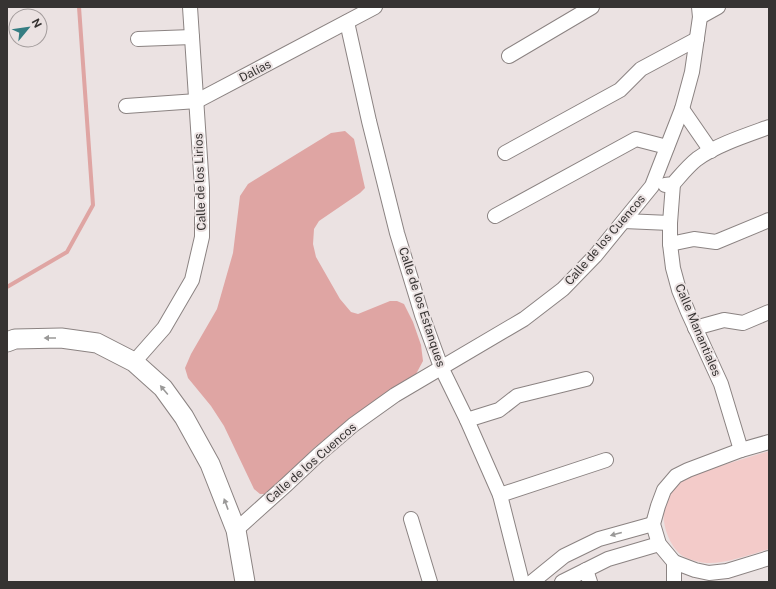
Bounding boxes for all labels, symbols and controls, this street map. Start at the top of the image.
north arrow [8,8,48,48]
text: N [29,16,44,30]
street label: Dalías [237,57,273,85]
street label: Calle de los Lirios [191,133,209,231]
street label: Calle de los Cuencos [562,192,648,288]
street label: Calle de los Estanques [396,245,448,369]
street label: Calle Manantiales [672,282,724,378]
one-way arrow [43,335,56,341]
one-way arrow [160,385,169,395]
street label: Calle de los Cuencos [263,420,359,506]
one-way arrow [223,497,229,509]
one-way arrow [610,531,622,537]

